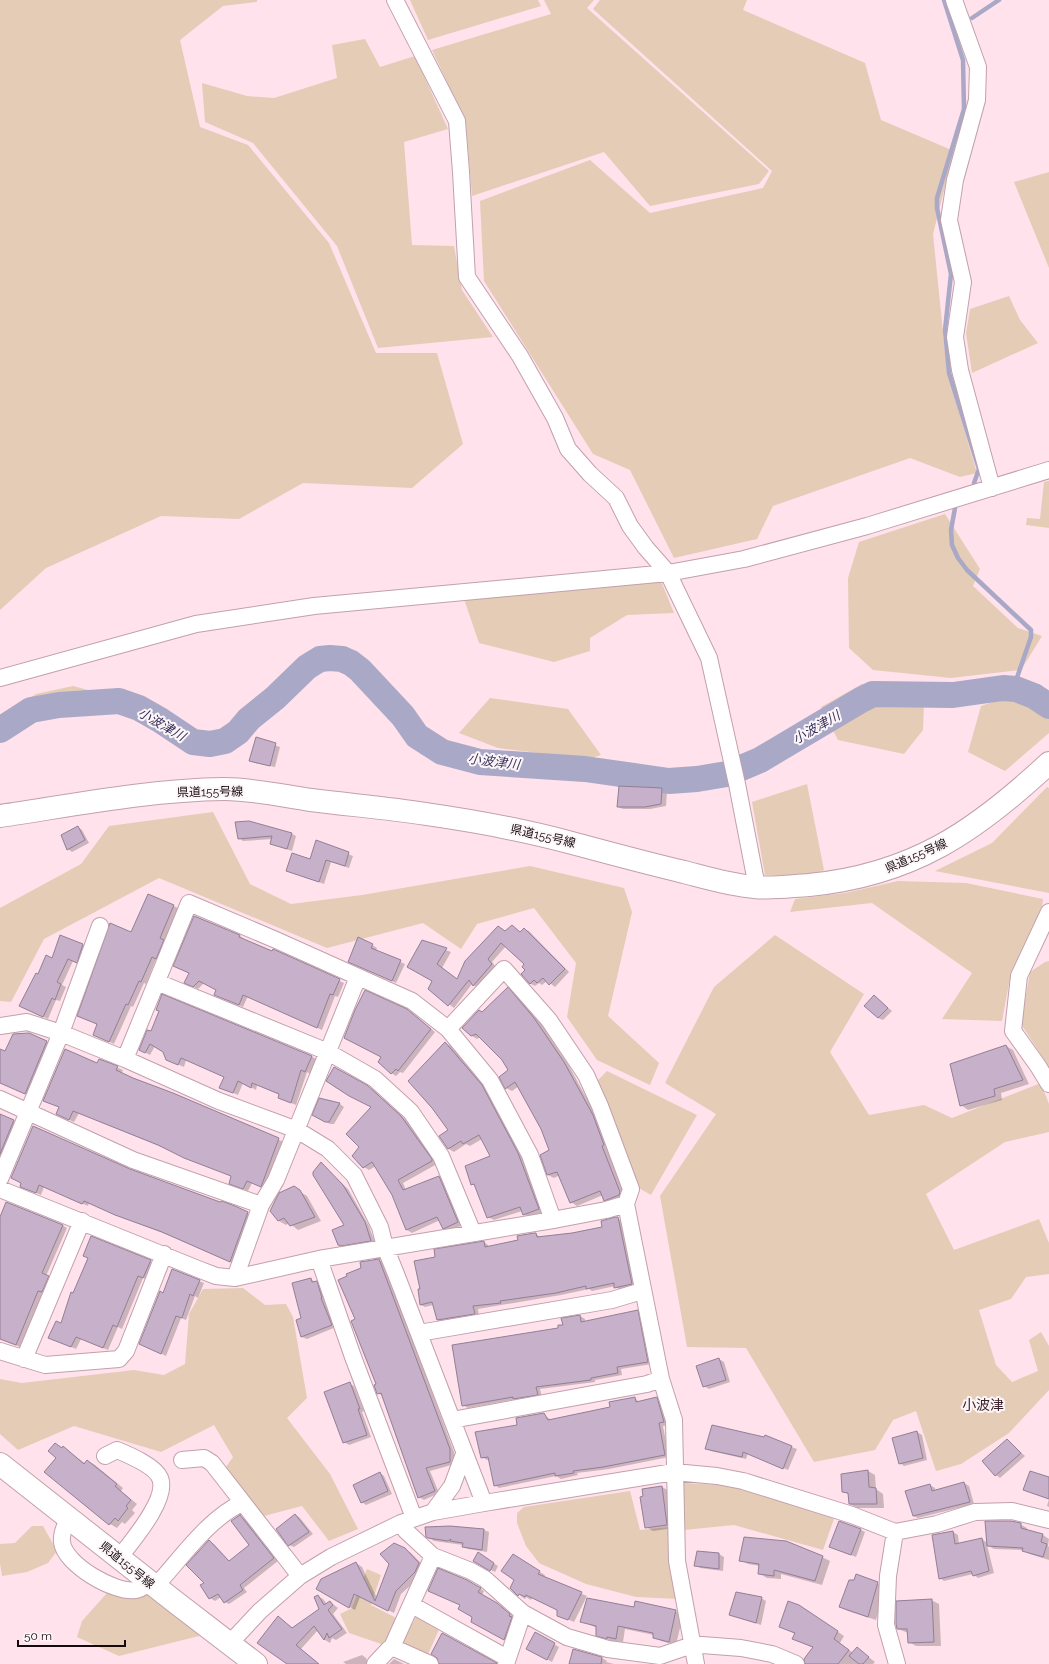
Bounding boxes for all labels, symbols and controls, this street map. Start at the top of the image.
water label: 小波津川 [135,705,190,745]
water label: 小波津川 [790,707,844,747]
water label: 小波津川 [467,751,523,772]
street label: 県道155号線 [177,784,243,800]
street label: 県道155号線 [509,822,577,850]
street label: 県道155号線 [883,836,949,876]
district label: 小波津 [962,1397,1004,1413]
street label: 県道155号線 [97,1539,157,1591]
scale bar [18,1622,125,1648]
text: 50 m [24,1629,52,1643]

